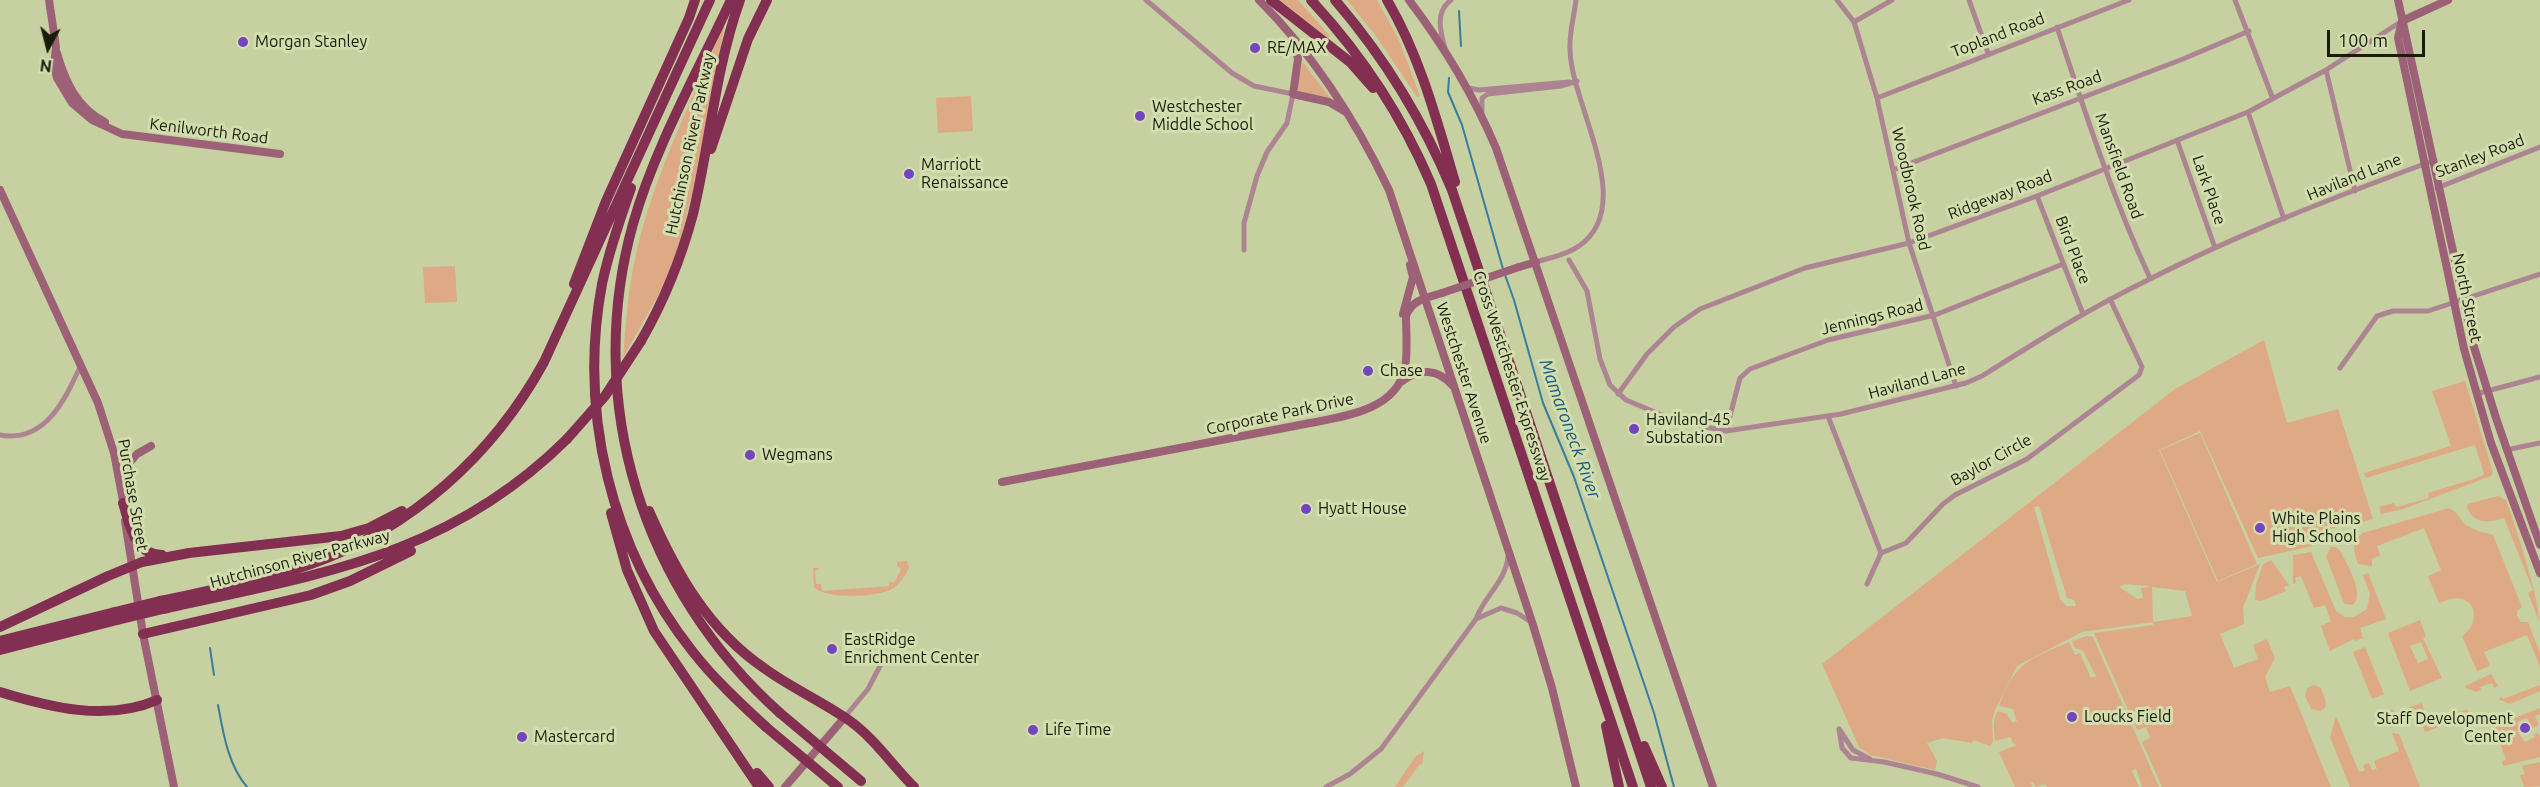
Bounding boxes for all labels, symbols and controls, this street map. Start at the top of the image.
street label: Topland Road [1949,8,2047,62]
north arrow [18,18,78,78]
scale bar [2330,18,2428,56]
text: 100 m [2338,30,2388,50]
place label: Morgan Stanley [255,32,367,52]
marker: Morgan Stanley [236,35,250,49]
place label: RE/MAX [1267,38,1326,58]
marker: RE/MAX [1248,41,1262,55]
street label: Hutchinson River Parkway [661,51,719,237]
text: N [39,56,53,76]
street label: Kass Road [2030,67,2104,109]
place label: Westchester Middle School [1152,97,1253,135]
marker: Westchester Middle School [1133,109,1147,123]
street label: Mansfield Road [2091,111,2147,221]
street label: Kenilworth Road [149,114,269,148]
street label: Woodbrook Road [1888,126,1934,252]
street label: Stanley Road [2433,130,2527,182]
street label: Haviland Lane [2304,149,2404,205]
street label: Lark Place [2188,153,2230,227]
place label: Marriott Renaissance [921,155,1008,193]
street label: Ridgeway Road [1945,166,2055,224]
marker: Marriott Renaissance [902,167,916,181]
street label: Bird Place [2051,213,2095,287]
street label: North Street [2448,252,2486,344]
street label: Cross Westchester Expressway [1469,268,1555,484]
street label: Jennings Road [1819,295,1925,339]
street label: Westchester Avenue [1432,300,1496,446]
water label: Mamaroneck River [1535,356,1605,502]
street label: Haviland Lane [1866,359,1968,403]
place label: Chase [1380,361,1423,381]
marker: Chase [1361,364,1375,378]
street label: Corporate Park Drive [1205,389,1355,439]
place label: Haviland-45 Substation [1646,410,1731,448]
marker: Haviland-45 Substation [1627,422,1641,436]
street label: Baylor Circle [1947,430,2035,490]
street label: Purchase Street [114,437,152,553]
place label: Wegmans [762,445,833,465]
marker: Wegmans [743,448,757,462]
place label: Hyatt House [1318,499,1407,519]
marker: Hyatt House [1299,502,1313,516]
place label: White Plains High School [2272,509,2361,547]
marker: White Plains High School [2253,521,2267,535]
street label: Hutchinson River Parkway [208,526,392,592]
place label: EastRidge Enrichment Center [844,630,979,668]
marker: EastRidge Enrichment Center [825,642,839,656]
place label: Loucks Field [2084,707,2171,727]
place label: Staff Development Center [2377,709,2513,747]
marker: Loucks Field [2065,710,2079,724]
place label: Life Time [1045,720,1111,740]
marker: Staff Development Center [2518,721,2532,735]
marker: Life Time [1026,723,1040,737]
place label: Mastercard [534,727,615,747]
marker: Mastercard [515,730,529,744]

